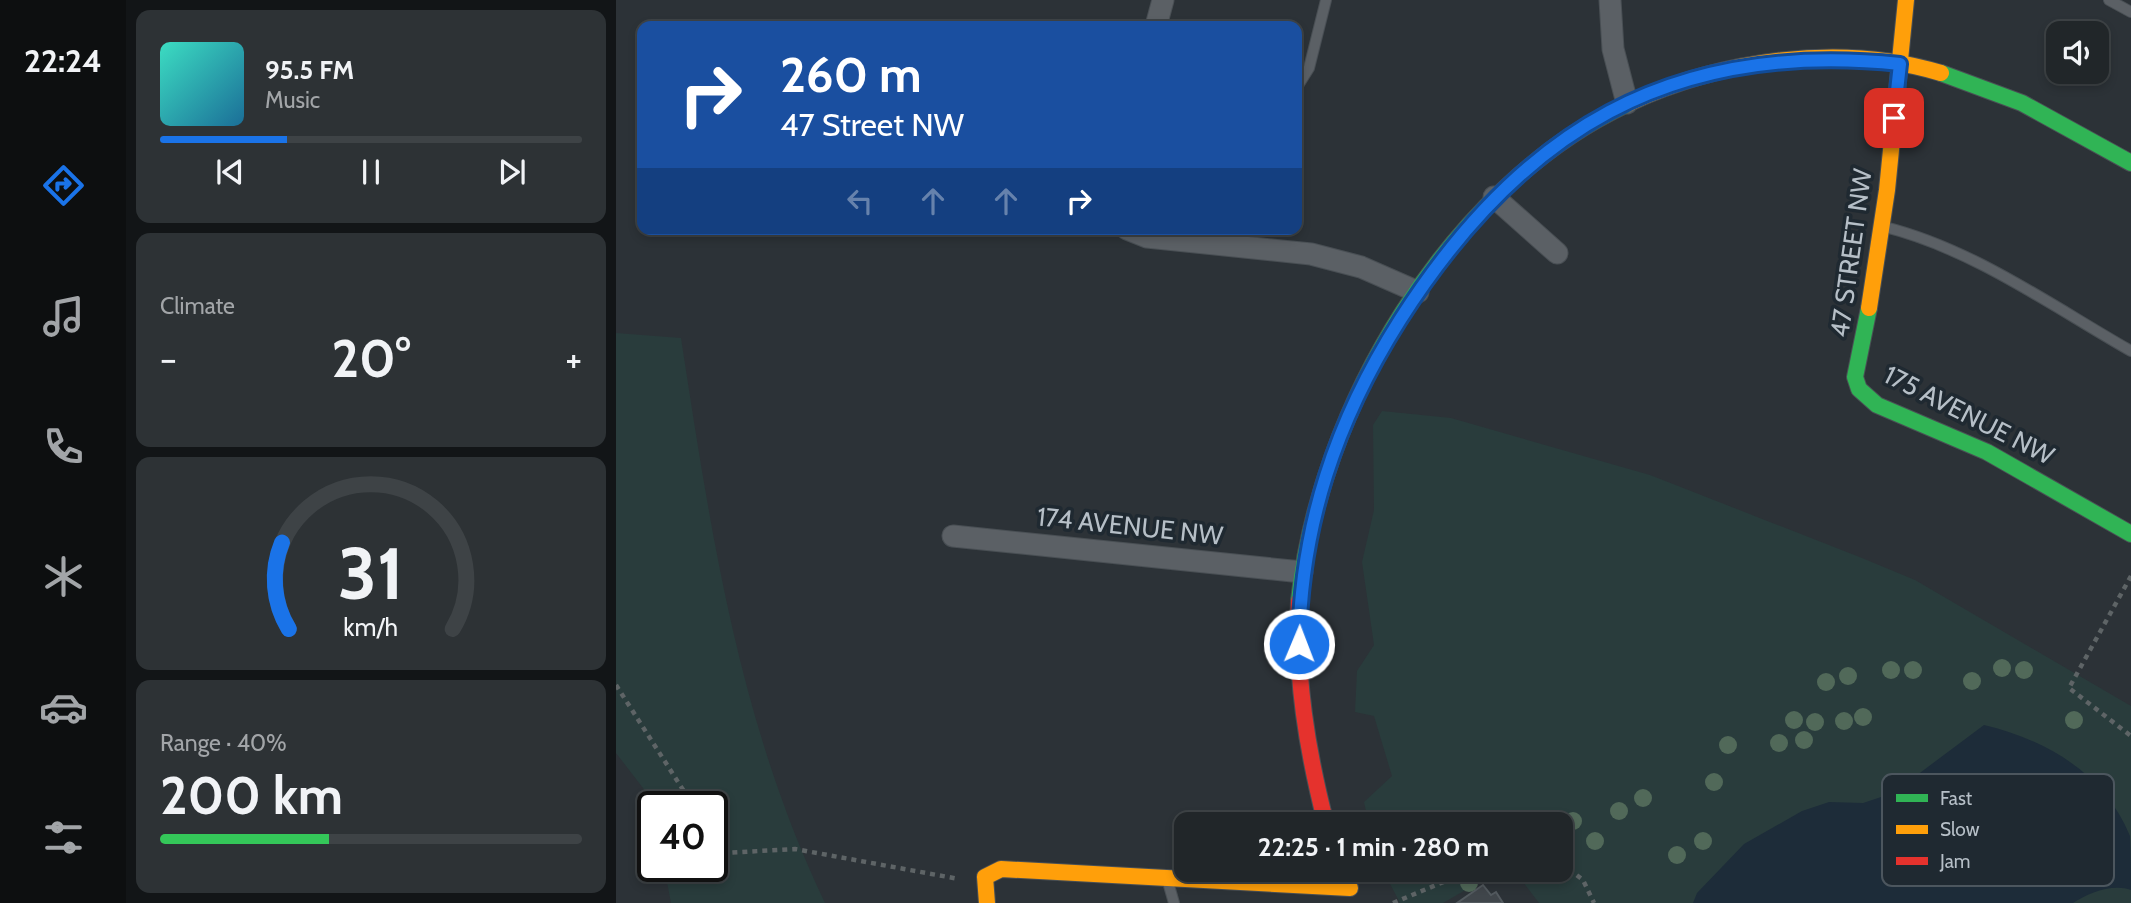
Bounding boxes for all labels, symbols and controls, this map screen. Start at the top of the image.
map controls [2046,21,2109,84]
button: sound [2046,21,2109,84]
text: 22:24 [24,41,102,80]
text: 260 m [780,45,922,104]
icon: right [665,49,756,140]
text: 95.5 FM [265,54,354,86]
text: Music [265,86,320,114]
pin [1864,88,1924,148]
icon: arrive [1875,99,1913,137]
text: 47 Street NW [780,105,964,144]
icon: previous [211,153,249,191]
icon: pause [352,153,390,191]
icon: next [493,153,531,191]
icon: directions [39,161,88,210]
street label: 47 STREET NW [1823,166,1879,339]
icon: left [841,182,879,220]
icon: ahead [914,182,952,220]
icon: ahead [987,182,1025,220]
icon: right [1060,182,1098,220]
icon: music [39,292,88,341]
text: Climate [160,292,235,320]
text: 20° [331,327,411,390]
text: − [160,335,177,382]
text: + [565,335,582,382]
street label: 175 AVENUE NW [1879,358,2060,472]
icon: phone [39,422,88,471]
street label: 174 AVENUE NW [1035,500,1225,552]
text: 31 [338,530,404,618]
icon: climate [39,552,88,601]
position arrow [1262,607,1336,681]
text: km/h [344,612,398,642]
icon: car [39,683,88,732]
text: Range · 40% [160,729,287,757]
text: 200 km [160,764,343,827]
legend [1882,774,2114,886]
text: Fast [1940,787,1973,810]
speed limit sign: 40 [637,791,728,882]
icon: filters [39,813,88,862]
text: Slow [1940,818,1980,841]
text: 22:25 · 1 min · 280 m [1258,831,1489,863]
text: Jam [1939,850,1970,873]

